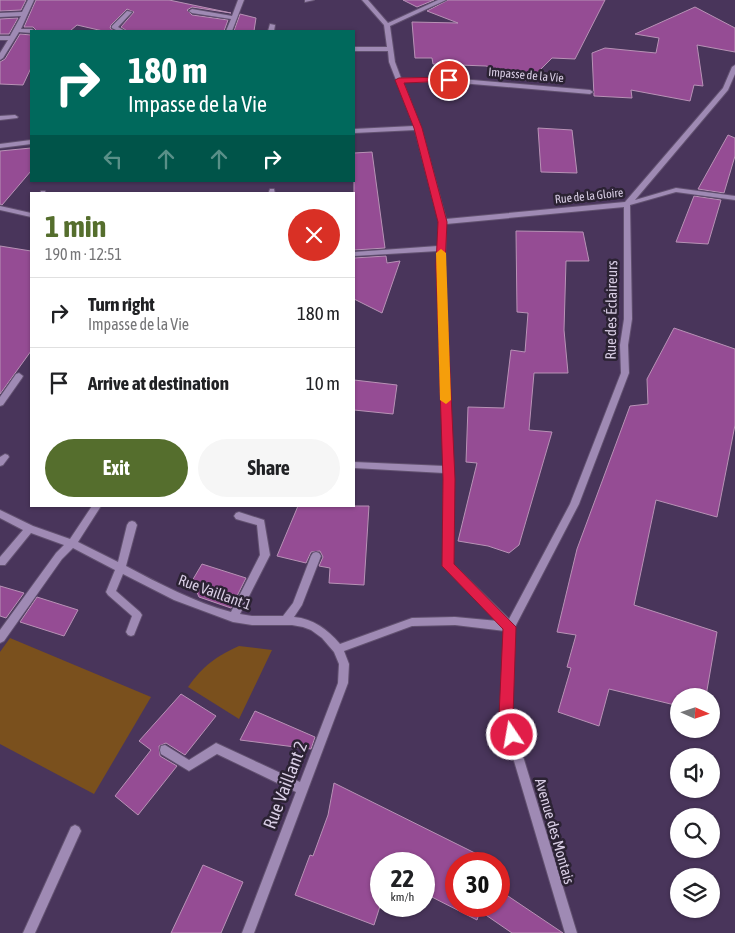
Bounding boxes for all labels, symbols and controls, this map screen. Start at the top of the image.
icon: right [45,50,110,115]
text: 180 m [128,50,207,90]
pin [428,59,470,101]
street label: Impasse de la Vie [488,65,564,85]
icon: arrive [435,66,463,94]
text: Impasse de la Vie [128,91,267,117]
icon: left [99,145,127,173]
icon: ahead [152,145,180,173]
icon: ahead [205,145,233,173]
icon: right [258,145,286,173]
street label: Rue de la Gloire [554,185,624,207]
text: 1 min [45,209,106,243]
button: close [288,209,340,261]
text: 190 m · 12:51 [45,245,122,263]
street label: Rue des Éclaireurs [602,260,620,360]
text: Turn right [88,293,155,315]
icon: right [45,299,73,327]
text: 180 m [297,302,340,324]
text: Impasse de la Vie [88,315,189,333]
icon: arrive [45,369,73,397]
text: Arrive at destination [88,372,229,394]
text: 10 m [306,372,340,394]
button: Exit [45,439,188,497]
button: Share [198,439,340,497]
street label: Rue Vaillant 1 [176,571,254,613]
north arrow [670,688,720,738]
map controls [670,688,720,918]
position arrow [485,708,537,760]
street label: Rue Vaillant 2 [259,738,311,832]
button: sound [670,748,720,798]
street label: Avenue des Montais [532,776,578,886]
button: search [670,808,720,858]
speed limit sign: 30 [445,852,510,917]
text: 22 [391,864,414,892]
button: layers [670,868,720,918]
text: km/h [391,890,414,904]

